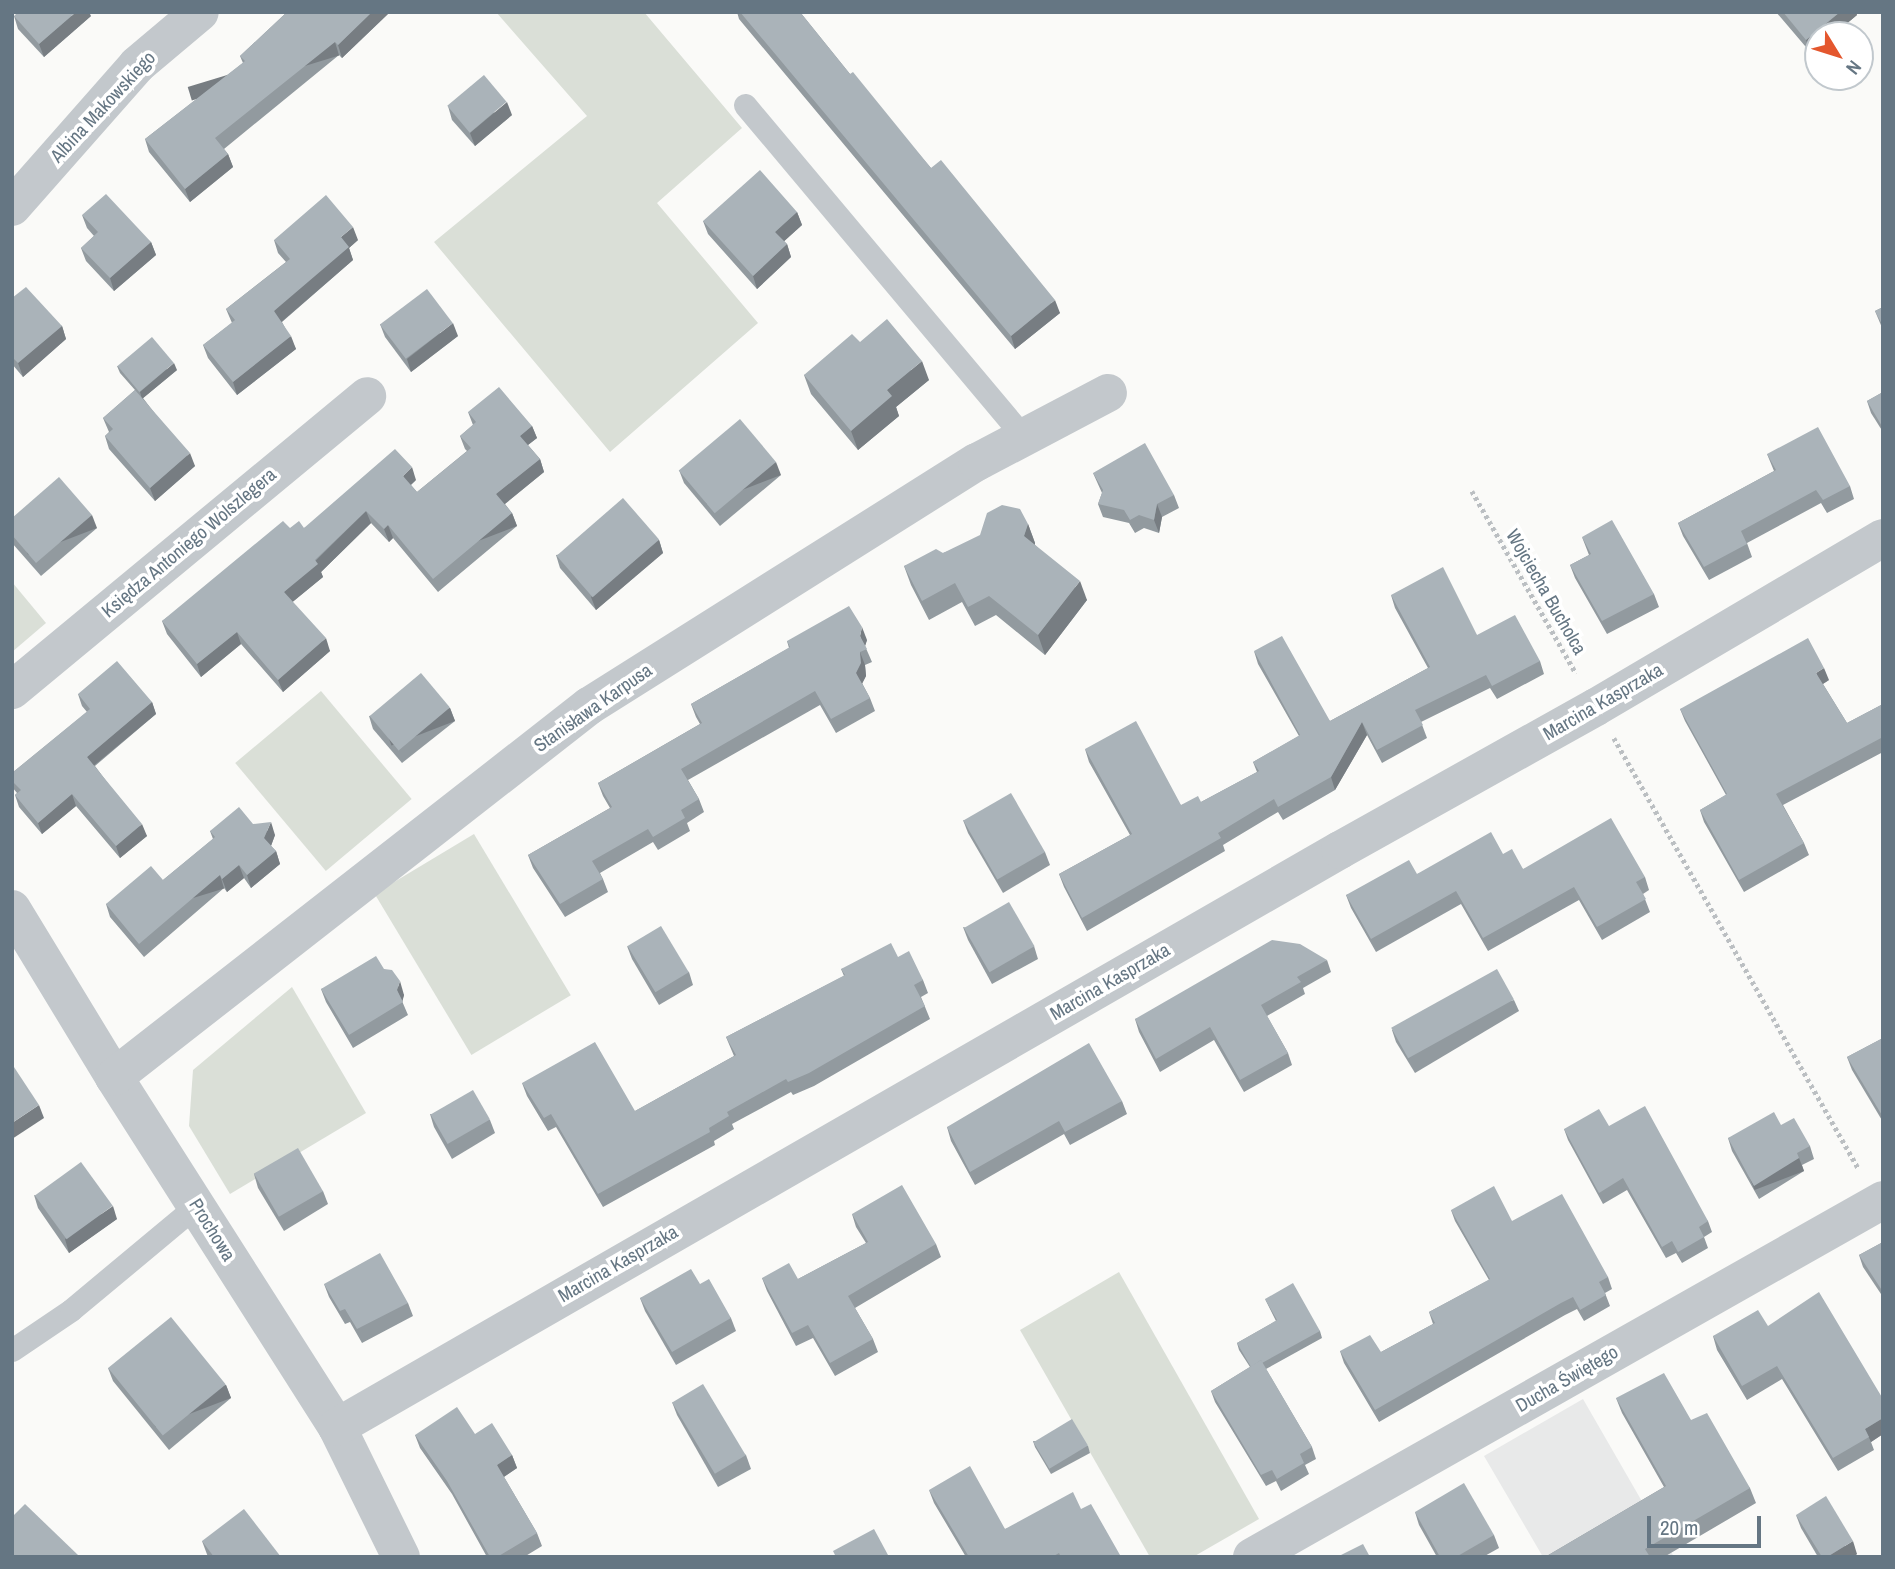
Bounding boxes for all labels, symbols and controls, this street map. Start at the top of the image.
north arrow [1804,21,1874,91]
street label: Albina Makowskiego [46,47,160,167]
text: N [1840,55,1868,80]
street label: Księdza Antoniego Wolszlegera [97,463,281,623]
street label: Wojciecha Bucholca [1501,525,1591,659]
street label: Stanisława Karpusa [530,659,656,757]
street label: Marcina Kasprzaka [1539,659,1667,745]
street label: Marcina Kasprzaka [1046,939,1174,1025]
street label: Prochowa [184,1195,240,1265]
street label: Marcina Kasprzaka [554,1221,682,1307]
street label: Ducha Świętego [1512,1341,1622,1417]
scale bar [1650,1502,1764,1546]
text: 20 m [1660,1513,1698,1542]

